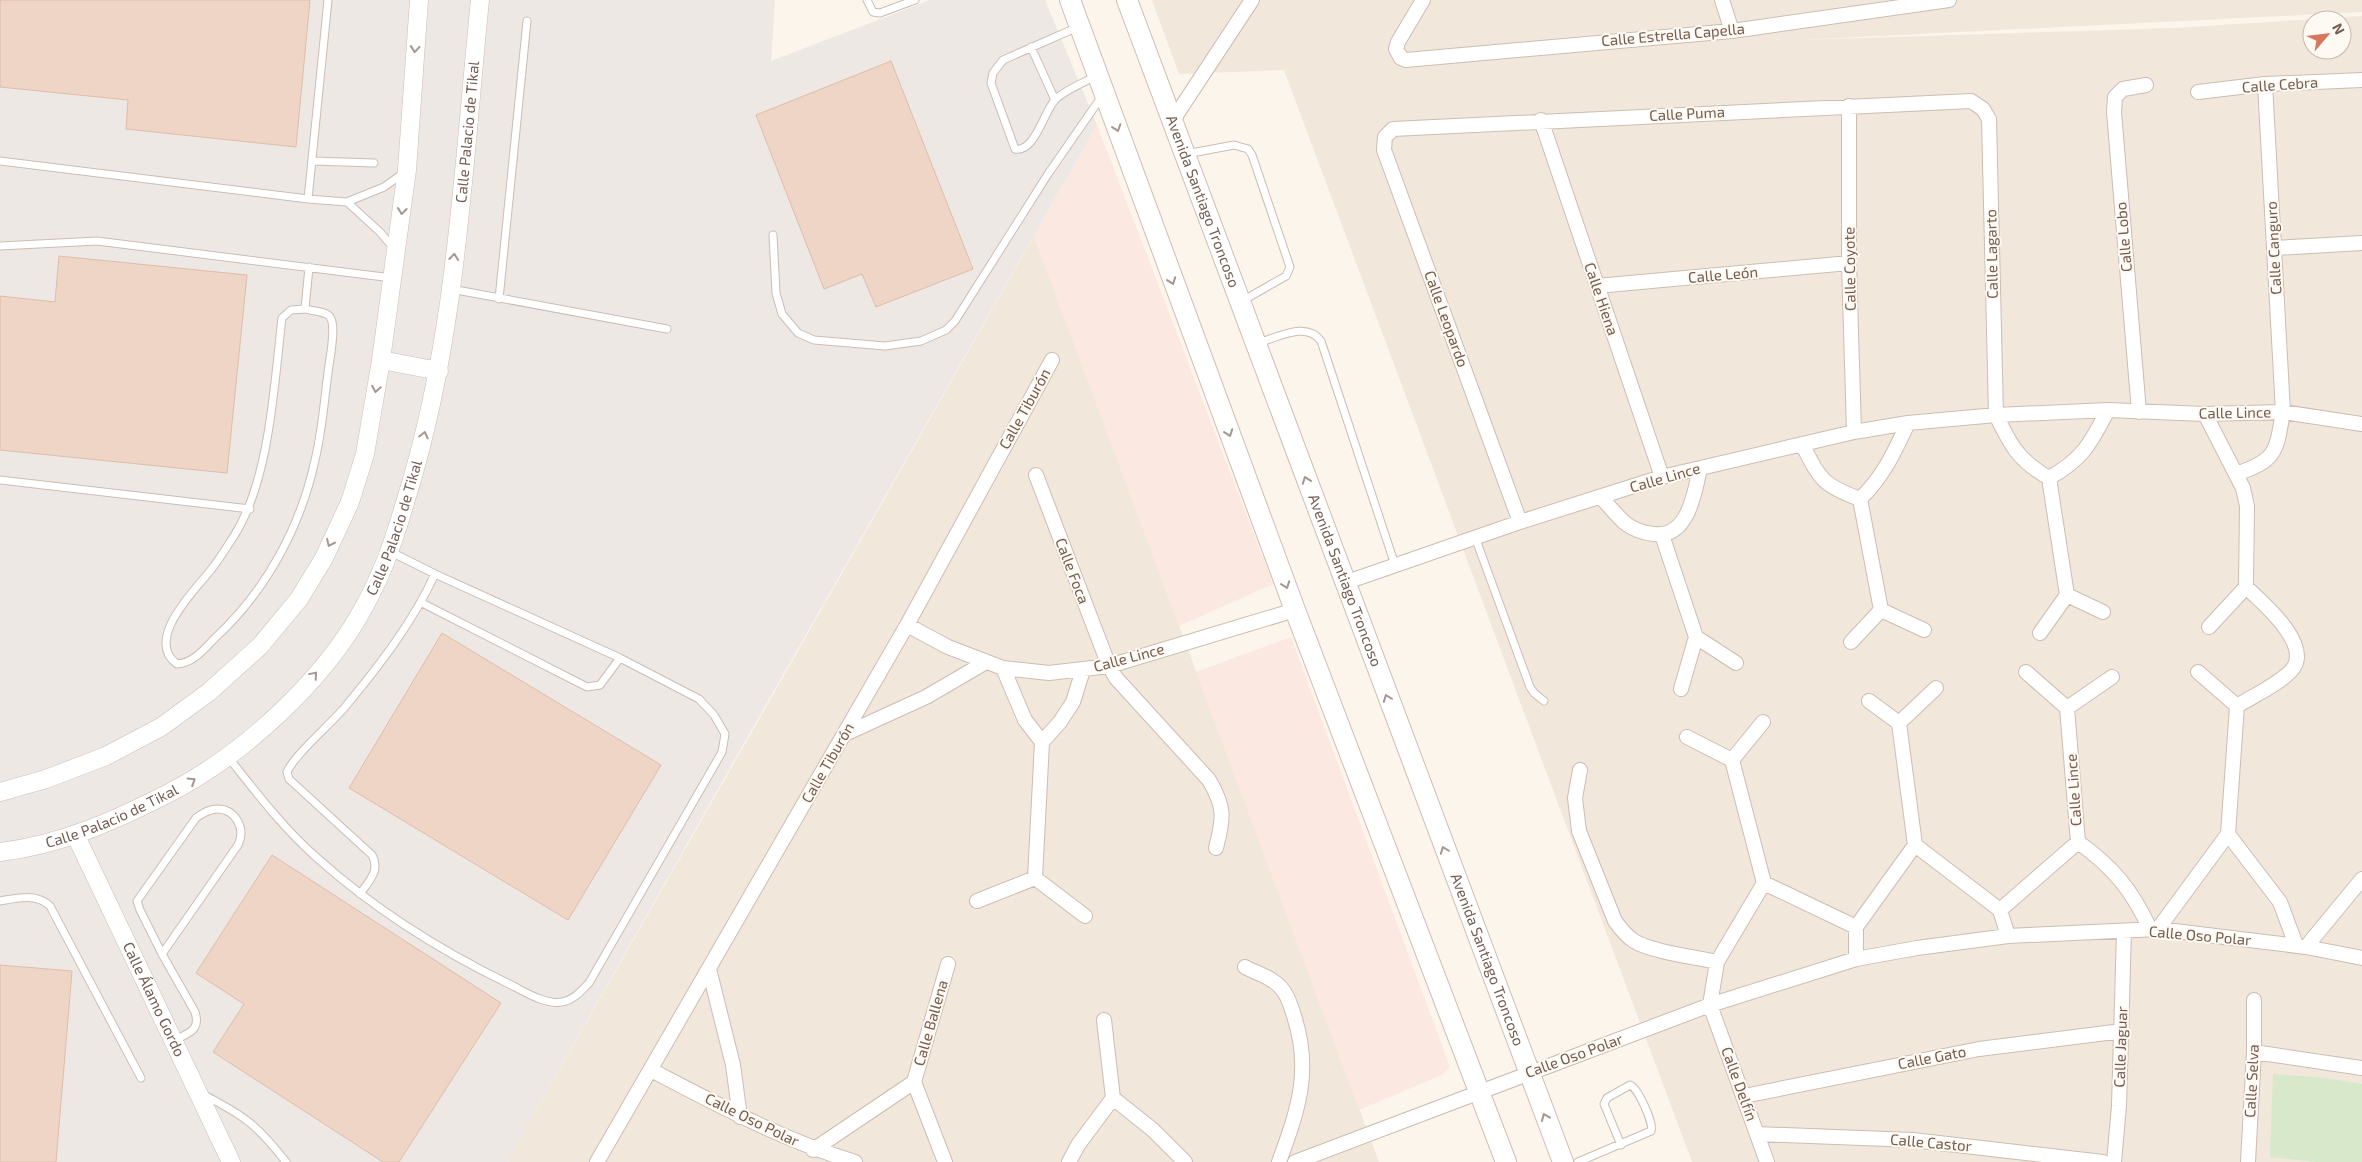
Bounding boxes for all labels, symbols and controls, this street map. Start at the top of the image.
north arrow [2302,10,2352,60]
street label: Calle Estrella Capella [1600,19,1745,49]
text: N [2329,20,2349,37]
one-way arrow [409,45,420,53]
street label: Calle Palacio de Tikal [451,60,482,204]
street label: Calle Cebra [2241,72,2319,96]
street label: Calle Puma [1649,102,1725,124]
street label: Avenida Santiago Troncoso [1163,112,1244,290]
one-way arrow [1112,123,1122,131]
street label: Calle Lobo [2111,201,2135,273]
street label: Calle Canguro [2262,201,2284,295]
one-way arrow [397,207,408,215]
street label: Calle Lagarto [1981,209,2001,299]
street label: Calle Coyote [1839,227,1859,311]
one-way arrow [448,253,459,261]
street label: Calle Hiena [1581,260,1623,337]
street label: Calle León [1687,262,1759,286]
street label: Calle Leopardo [1421,268,1473,369]
one-way arrow [1166,276,1176,284]
street label: Calle Tiburón [995,365,1054,452]
one-way arrow [372,384,382,393]
street label: Calle Lince [2199,402,2271,422]
one-way arrow [1223,428,1233,437]
one-way arrow [418,430,429,439]
street label: Calle Palacio de Tikal [362,457,425,598]
street label: Calle Lince [1627,458,1702,496]
one-way arrow [1302,476,1312,485]
street label: Avenida Santiago Troncoso [1305,491,1386,669]
street label: Calle Foca [1052,535,1094,606]
one-way arrow [327,538,337,547]
one-way arrow [1280,580,1290,589]
street label: Calle Lince [1091,639,1166,675]
one-way arrow [308,672,317,681]
one-way arrow [1383,694,1393,703]
street label: Calle Tiburón [797,719,857,806]
street label: Calle Lince [2061,753,2085,827]
one-way arrow [186,777,195,787]
street label: Calle Palacio de Tikal [43,780,181,851]
one-way arrow [1440,846,1451,855]
street label: Avenida Santiago Troncoso [1447,871,1529,1048]
street label: Calle Oso Polar [2148,922,2252,948]
street label: Calle Álamo Gordo [120,939,190,1059]
street label: Calle Ballena [909,978,951,1068]
street label: Calle Jaguar [2110,1006,2130,1088]
street label: Calle Oso Polar [1522,1029,1625,1081]
street label: Calle Gato [1896,1042,1967,1072]
street label: Calle Delfín [1718,1044,1762,1123]
street label: Calle Selva [2240,1044,2262,1118]
street label: Calle Oso Polar [702,1089,802,1150]
one-way arrow [1541,1113,1552,1122]
street label: Calle Castor [1890,1129,1973,1155]

